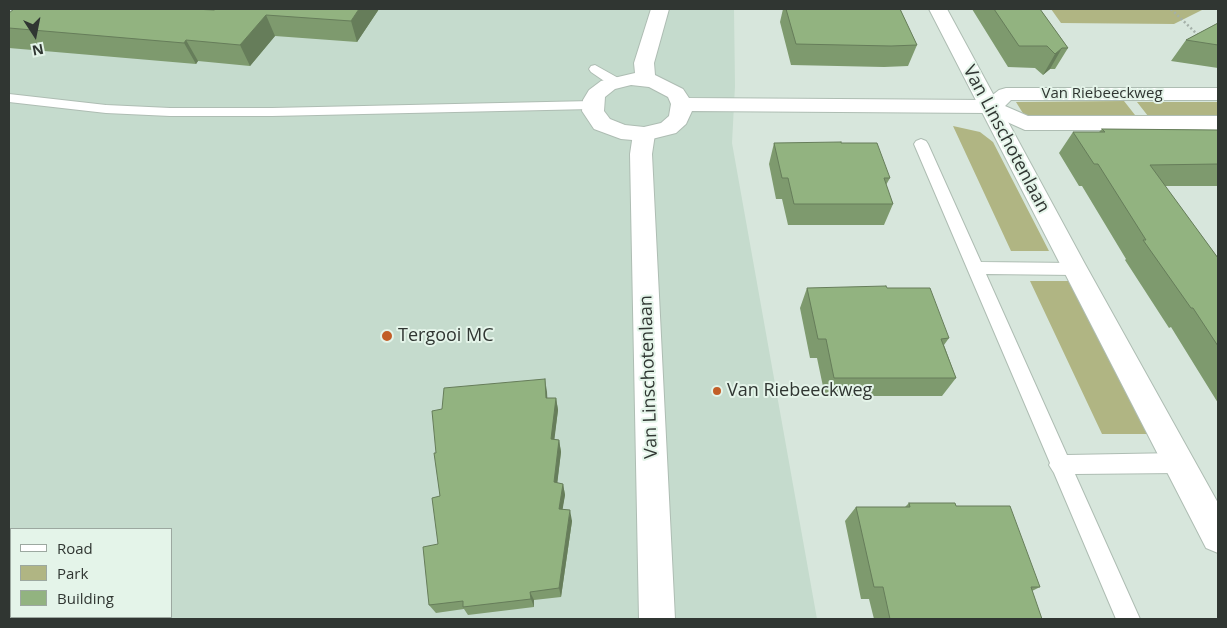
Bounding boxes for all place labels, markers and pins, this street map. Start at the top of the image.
place label: Tergooi MC [398,325,494,347]
marker: Tergooi MC [380,329,394,343]
place label: Van Riebeeckweg [727,380,872,402]
marker: Van Riebeeckweg [711,385,723,397]

